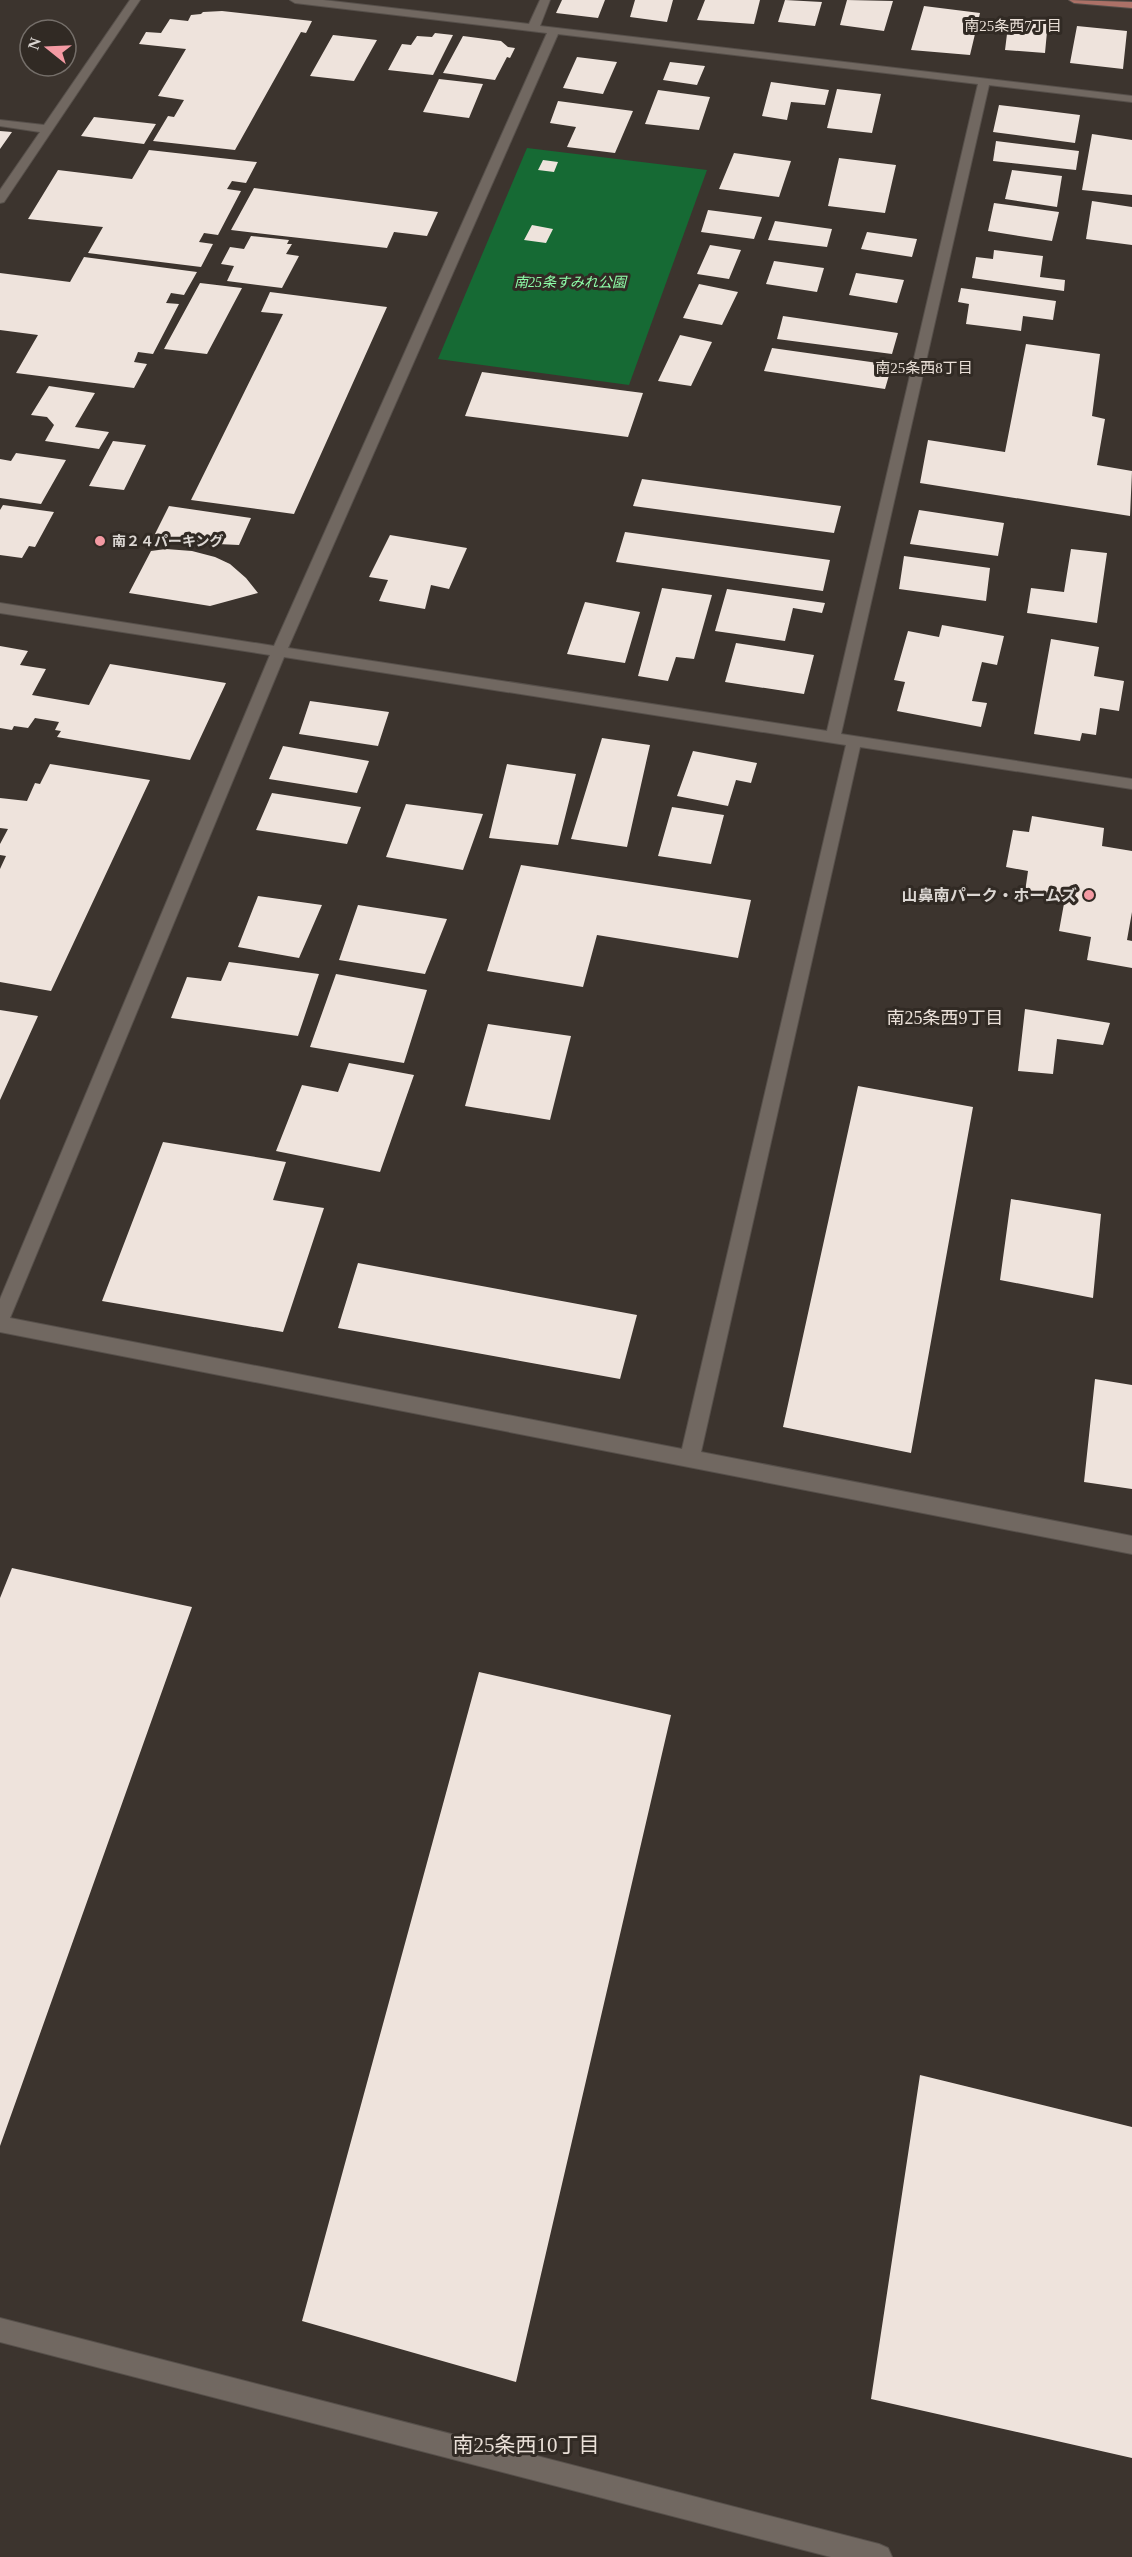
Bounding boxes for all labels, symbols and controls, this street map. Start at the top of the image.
north arrow [18,18,78,78]
district label: 南25条西7丁目 [964,18,1062,34]
text: N [24,35,44,52]
park label: 南25条すみれ公園 [514,275,628,290]
district label: 南25条西8丁目 [875,360,973,376]
place label: 南２４パーキング [112,533,224,549]
marker: 南２４パーキング [93,534,107,548]
place label: 山鼻南パーク・ホームズ [902,887,1077,904]
marker: 山鼻南パーク・ホームズ [1082,888,1096,902]
district label: 南25条西9丁目 [887,1008,1004,1028]
district label: 南25条西10丁目 [453,2433,600,2457]

